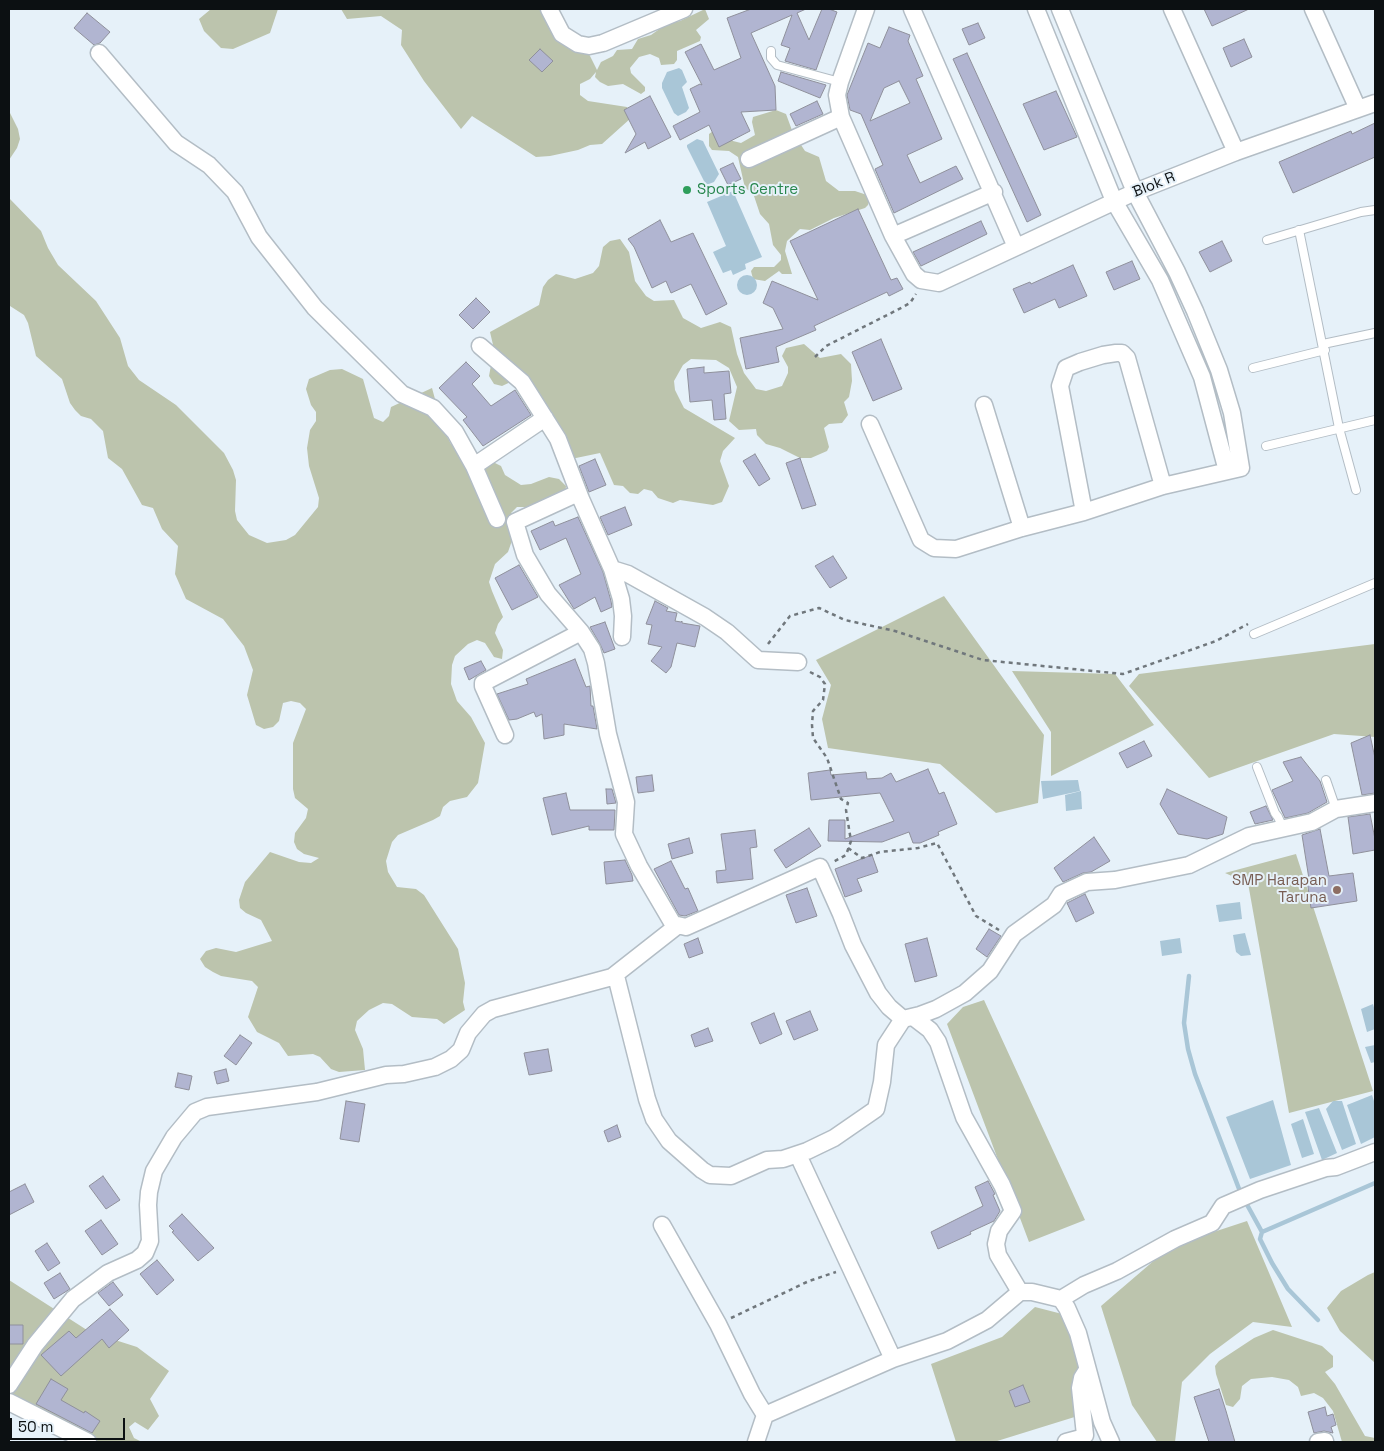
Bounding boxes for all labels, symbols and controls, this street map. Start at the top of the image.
street label: Blok R [1130,168,1178,202]
place label: Sports Centre [697,181,798,199]
marker: Sports Centre [681,184,693,196]
place label: SMP Harapan Taruna [1232,872,1327,907]
marker: SMP Harapan Taruna [1331,884,1343,896]
scale bar [12,1408,128,1440]
text: 50 m [18,1417,53,1436]

